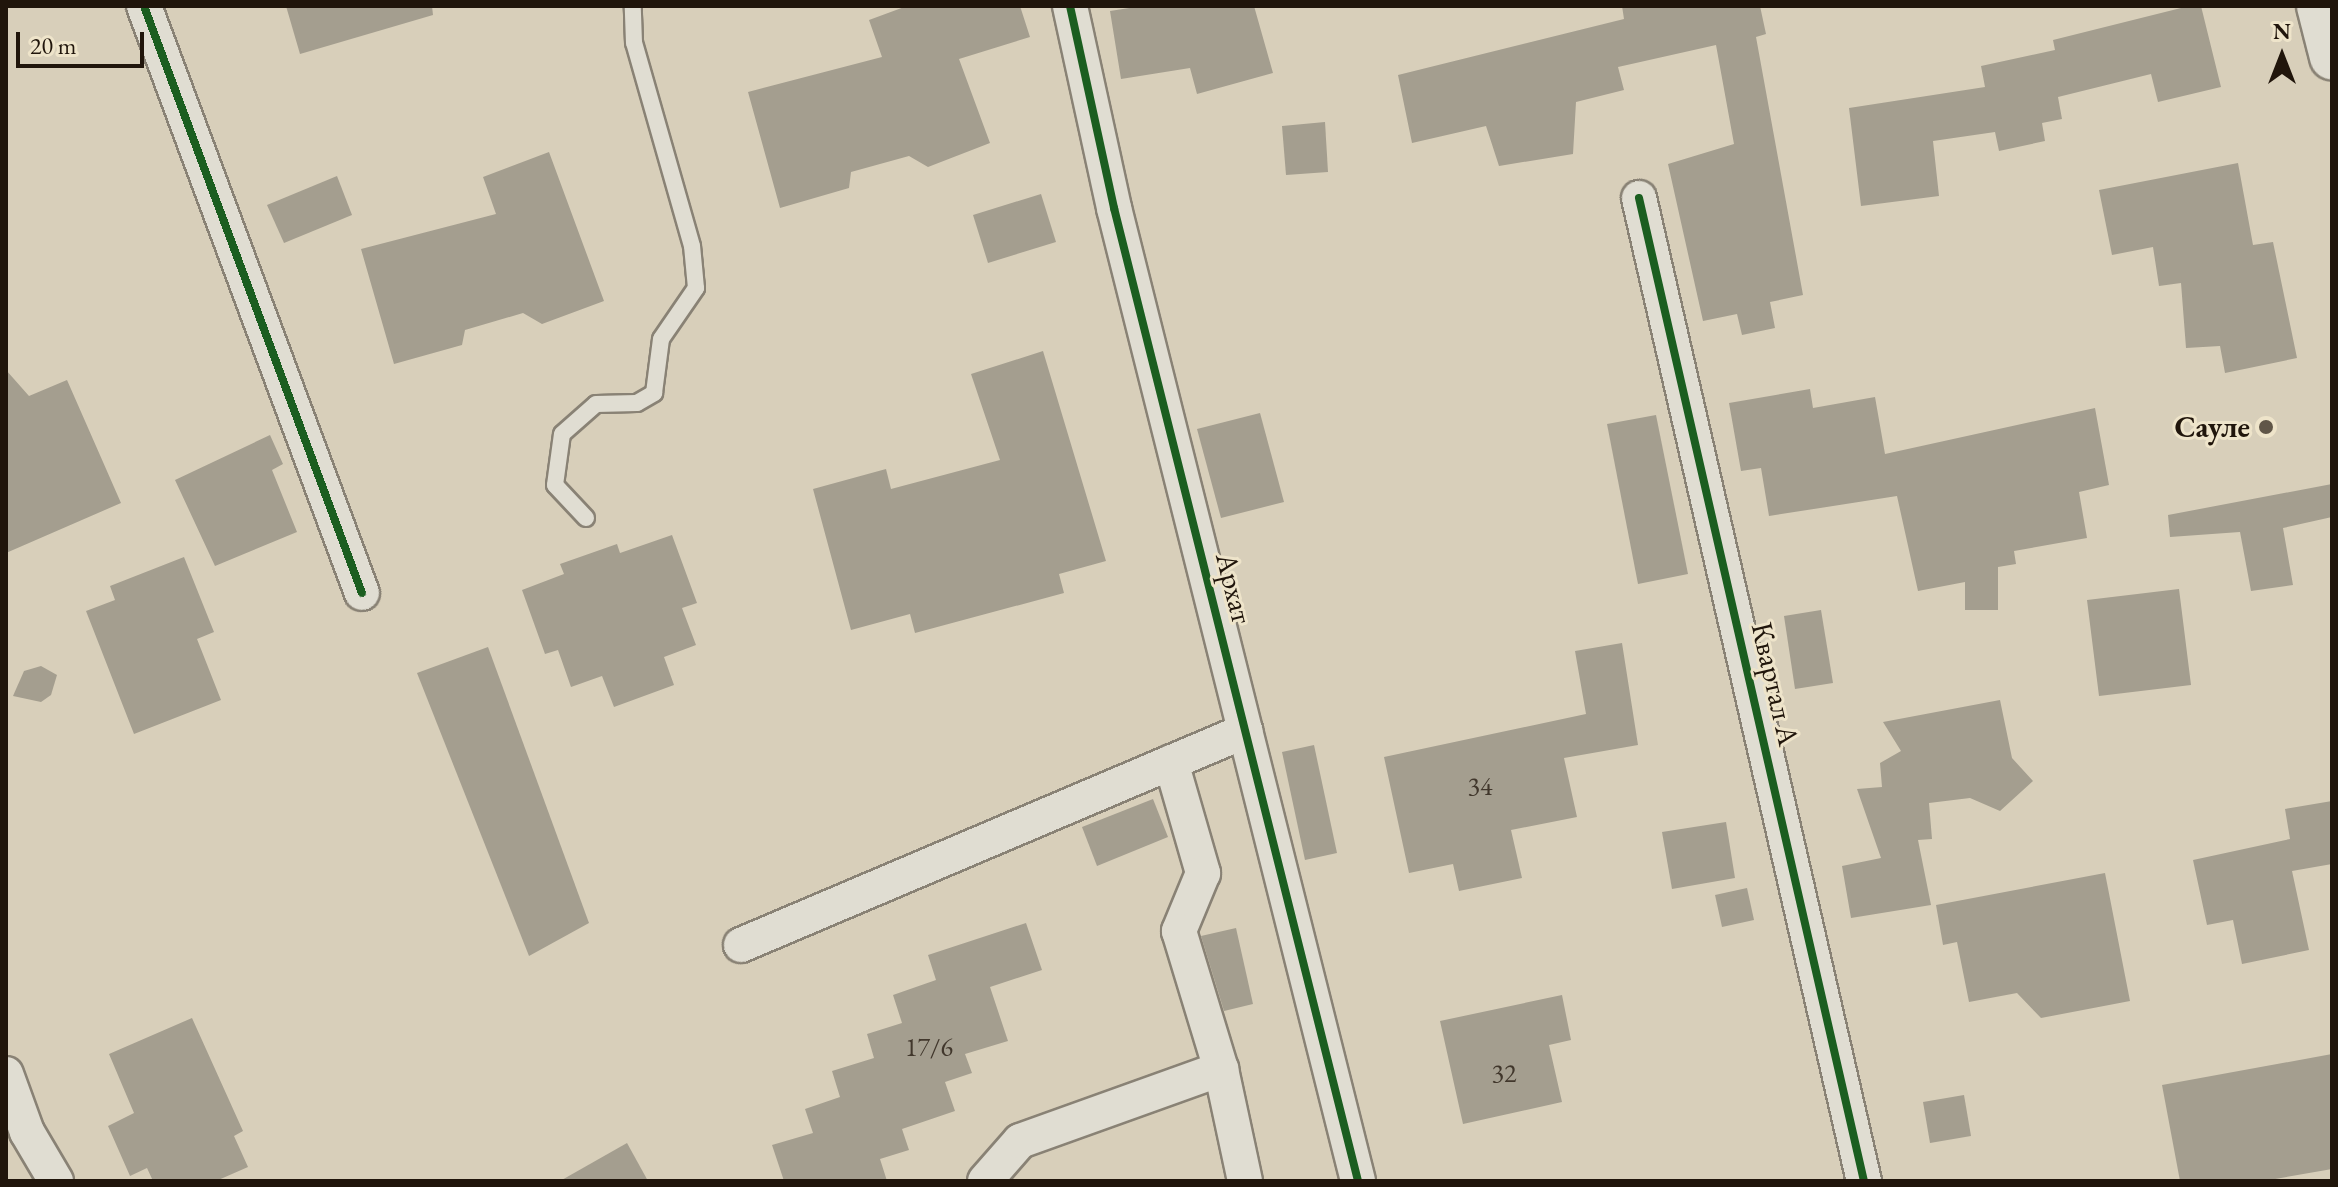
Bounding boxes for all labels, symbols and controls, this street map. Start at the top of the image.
scale bar [20,16,148,66]
north arrow [2242,16,2322,96]
text: N [2273,17,2291,46]
text: 20 m [30,30,77,61]
place label: Сауле [2175,409,2250,445]
marker: Сауле [2257,418,2275,436]
street label: Архат [1208,549,1260,627]
street label: Квартал А [1743,619,1807,749]
house number: 34 [1468,771,1492,803]
house number: 17/6 [905,1032,953,1064]
house number: 32 [1492,1058,1516,1090]

